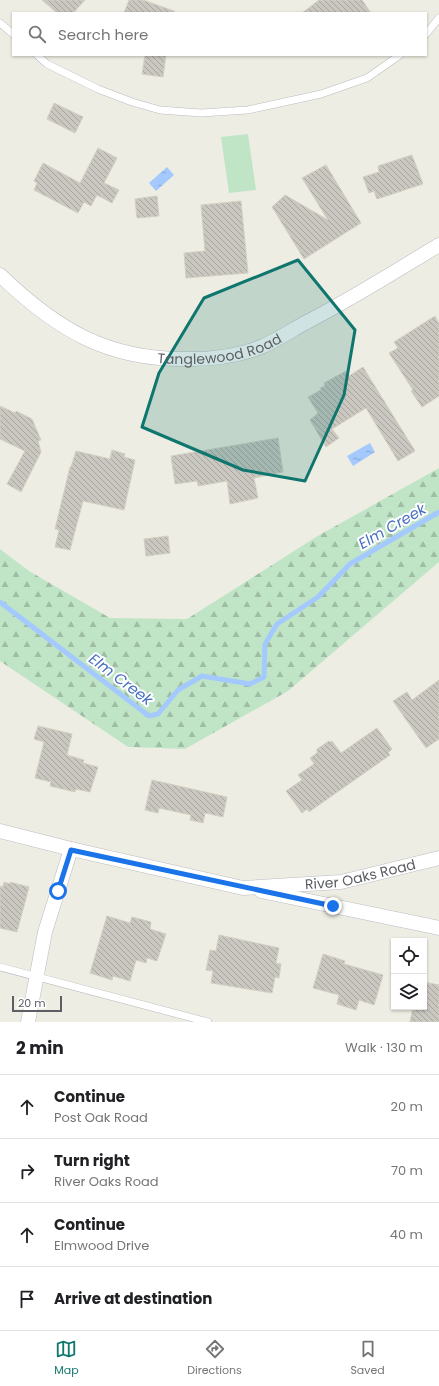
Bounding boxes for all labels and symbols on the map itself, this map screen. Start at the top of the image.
street label: Tanglewood Road [157,328,285,369]
water label: Elm Creek [354,498,431,554]
water label: Elm Creek [85,648,158,711]
street label: River Oaks Road [304,854,418,894]
route start [49,882,67,900]
route end [324,897,342,915]
scale bar [12,994,62,1013]

